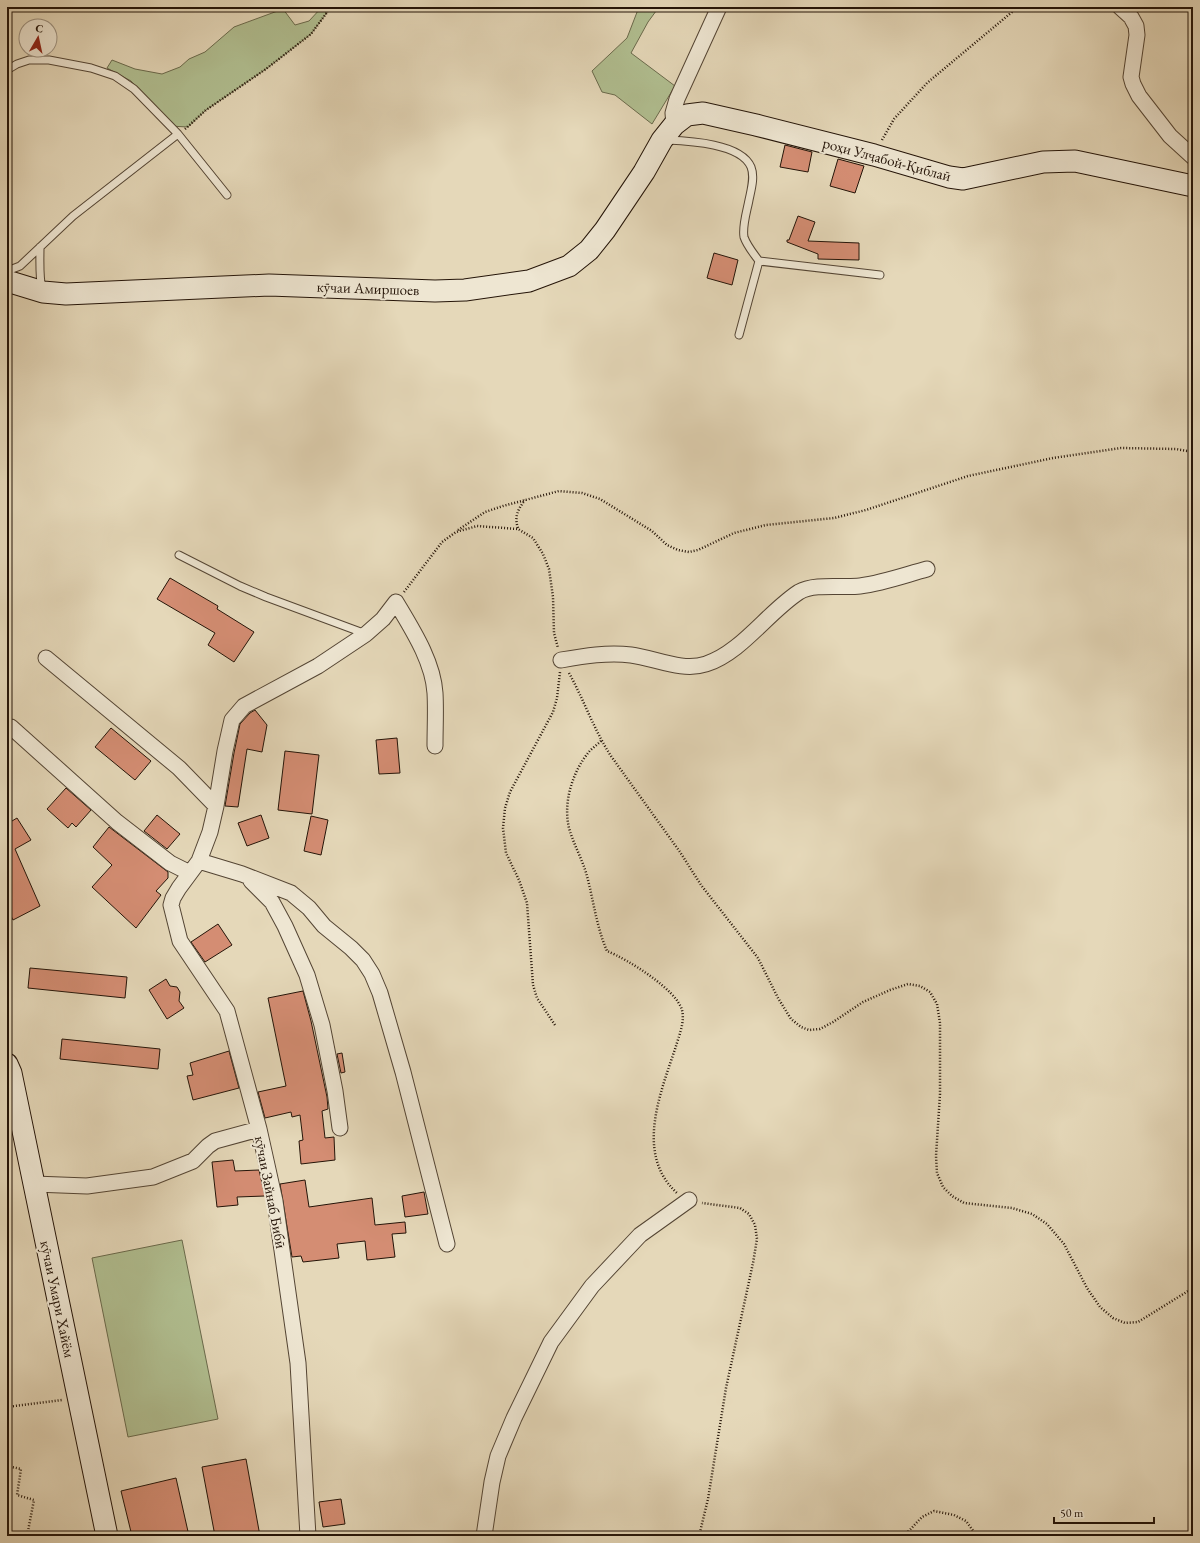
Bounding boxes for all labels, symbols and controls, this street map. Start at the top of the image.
north arrow [18,18,58,58]
text: С [35,21,45,36]
street label: роҳи Улҷабой-Қиблаӣ [821,133,953,185]
street label: кӯчаи Амиршоев [316,277,420,299]
street label: кӯчаи Зайнаб Бибӣ [251,1134,291,1250]
street label: кӯчаи Умари Хайём [36,1239,80,1360]
scale bar [1054,1499,1154,1525]
text: 50 m [1060,1505,1084,1521]

